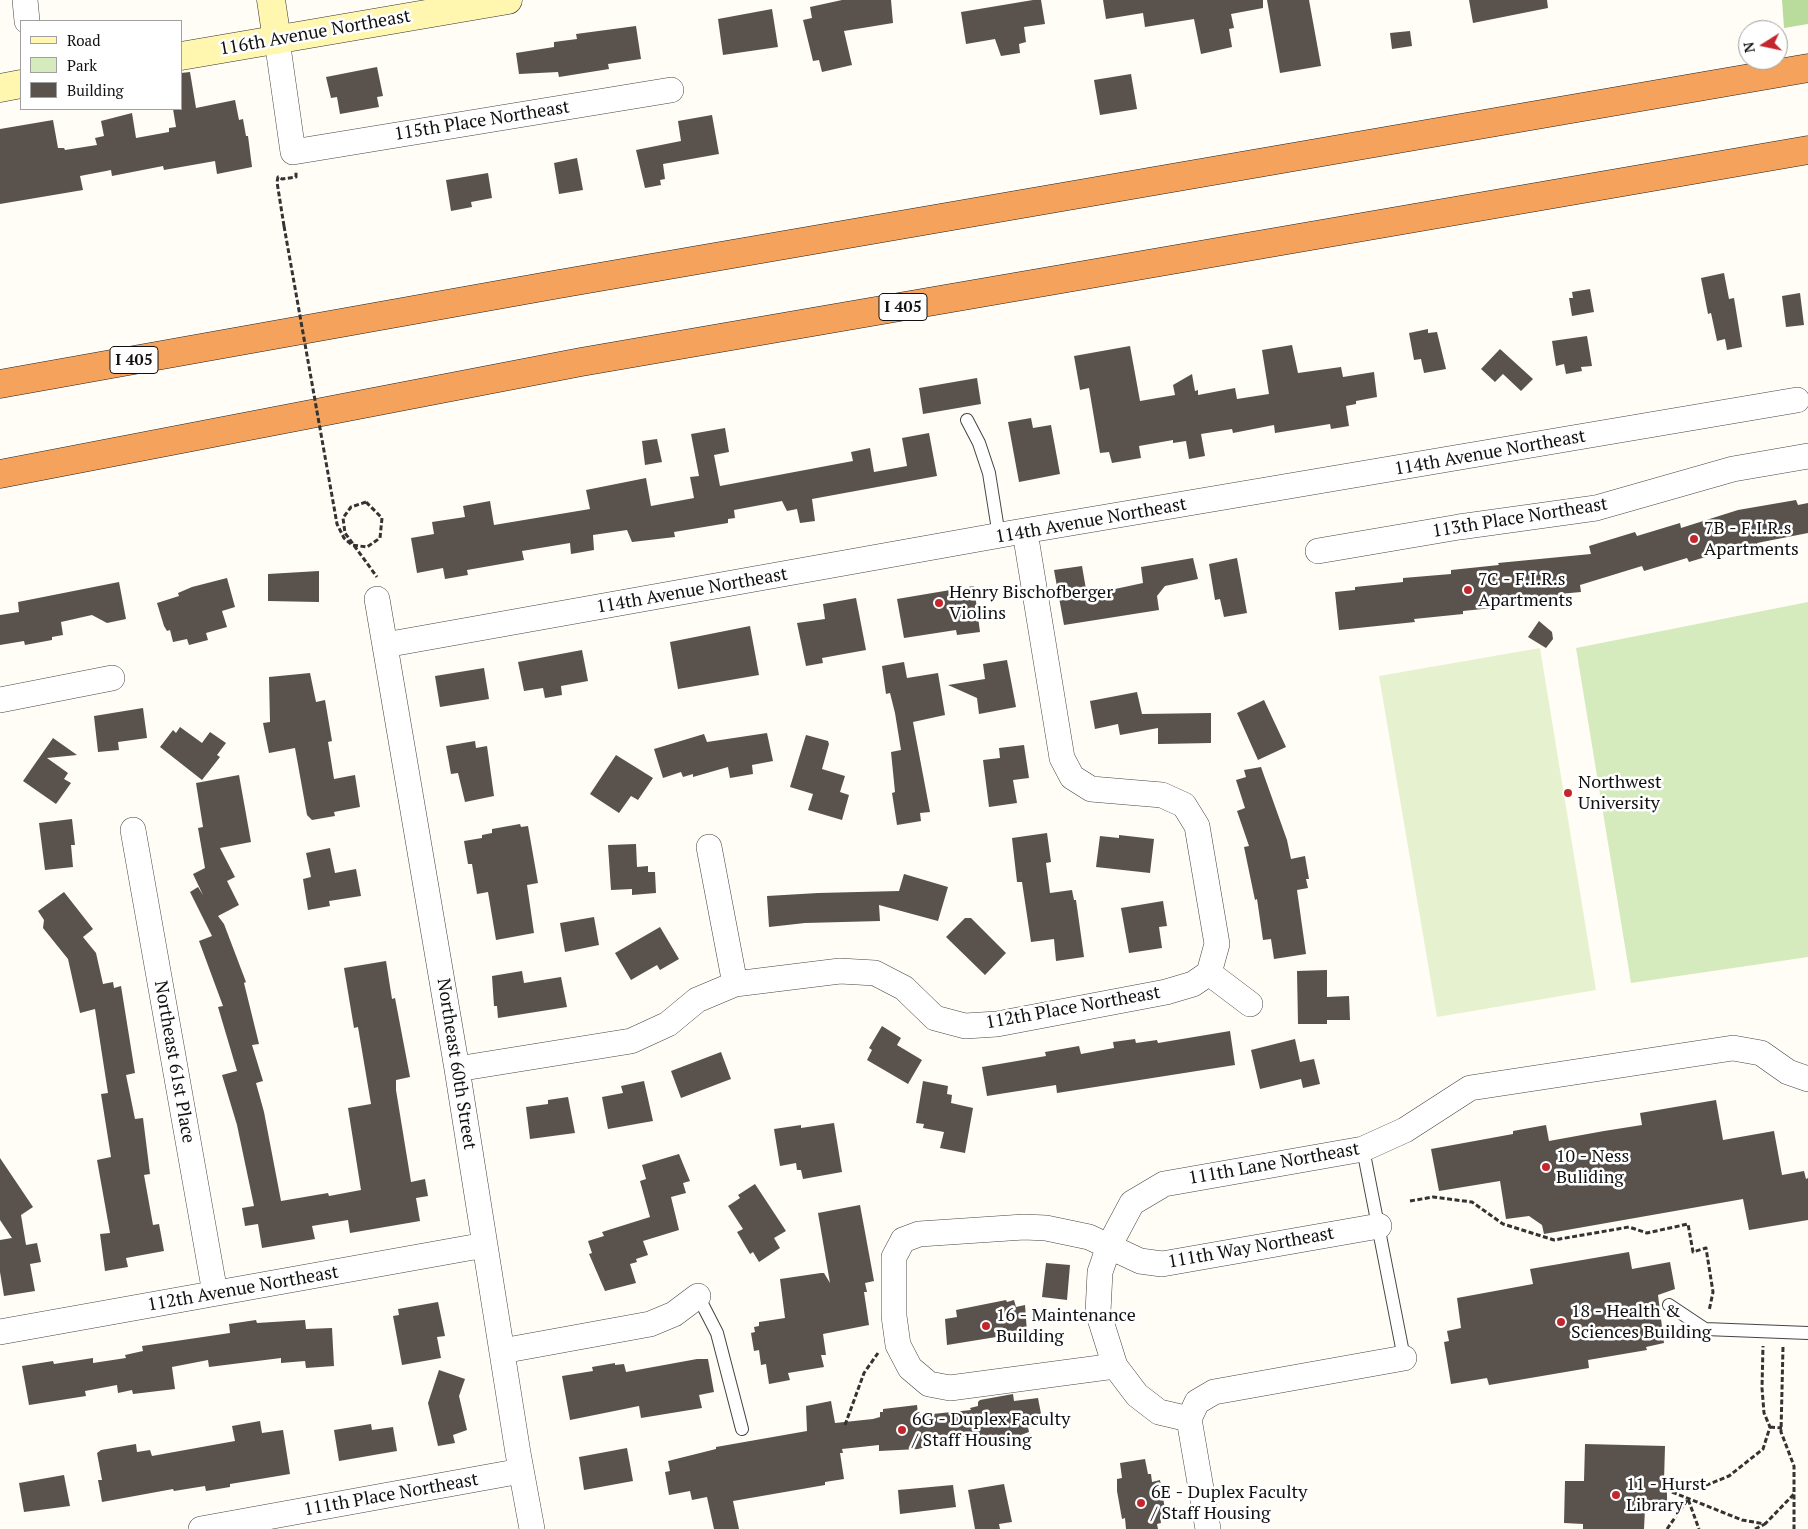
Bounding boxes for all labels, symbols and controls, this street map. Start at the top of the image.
street label: 116th Avenue Northeast [218,6,412,60]
legend [20,20,182,110]
north arrow [1738,20,1788,70]
text: Road [67,30,100,50]
text: N [1738,41,1759,54]
text: Park [67,55,97,75]
text: Building [67,80,124,100]
street label: 115th Place Northeast [393,96,571,146]
road number: I 405 [879,294,927,320]
road number: I 405 [110,346,158,374]
street label: 114th Avenue Northeast [1393,426,1587,480]
street label: 113th Place Northeast [1431,493,1609,543]
street label: 114th Avenue Northeast [994,494,1188,548]
place label: 7B - F.I.R.s Apartments [1704,518,1799,560]
marker: 7B - F.I.R.s Apartments [1688,533,1700,545]
street label: 114th Avenue Northeast [595,564,789,618]
place label: 7C - F.I.R.s Apartments [1478,569,1573,612]
place label: Henry Bischofberger Violins [949,582,1113,624]
marker: 7C - F.I.R.s Apartments [1462,584,1474,596]
marker: Henry Bischofberger Violins [933,597,945,609]
place label: Northwest University [1578,772,1662,814]
marker: Northwest University [1562,787,1574,799]
street label: Northeast 60th Street [432,977,480,1151]
street label: Northeast 61st Place [149,979,199,1145]
street label: 112th Place Northeast [984,982,1162,1034]
street label: 111th Lane Northeast [1187,1138,1361,1190]
place label: 10 - Ness Buliding [1556,1146,1629,1188]
marker: 10 - Ness Buliding [1540,1161,1552,1173]
street label: 111th Way Northeast [1166,1223,1336,1273]
street label: 112th Avenue Northeast [146,1262,340,1316]
place label: 18 - Health & Sciences Building [1571,1301,1711,1344]
place label: 16 - Maintenance Building [996,1305,1136,1348]
marker: 18 - Health & Sciences Building [1555,1316,1567,1328]
marker: 16 - Maintenance Building [980,1320,992,1332]
place label: 6G - Duplex Faculty / Staff Housing [912,1409,1070,1452]
marker: 6G - Duplex Faculty / Staff Housing [896,1424,908,1436]
street label: 111th Place Northeast [302,1469,480,1521]
place label: 11 - Hurst Library [1626,1474,1706,1516]
place label: 6E - Duplex Faculty / Staff Housing [1151,1482,1307,1525]
marker: 11 - Hurst Library [1610,1489,1622,1501]
marker: 6E - Duplex Faculty / Staff Housing [1135,1497,1147,1509]

